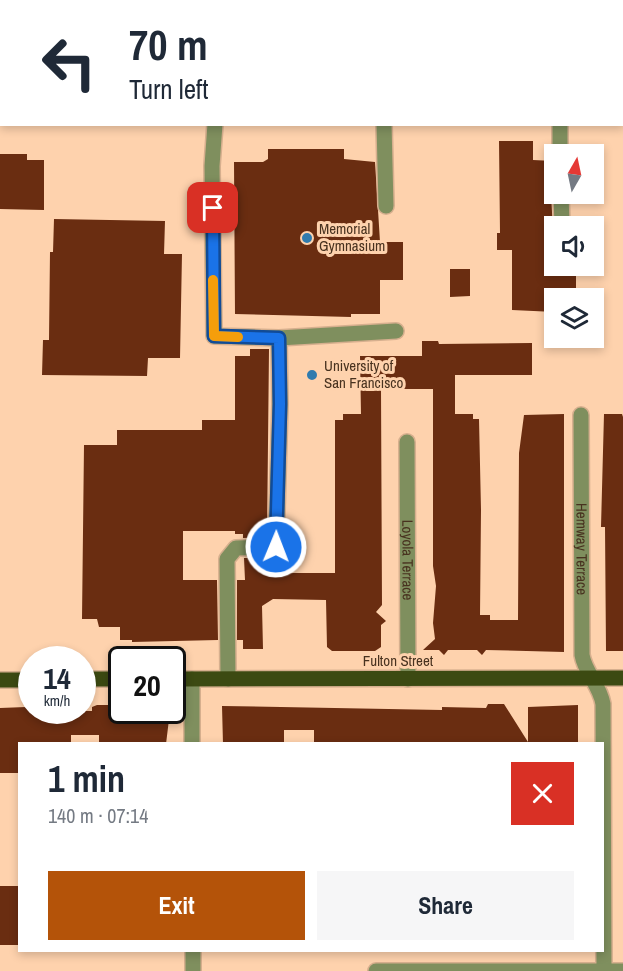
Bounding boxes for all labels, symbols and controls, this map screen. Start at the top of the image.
text: 70 m [129,17,208,73]
icon: left [30,24,108,102]
text: Turn left [129,71,208,107]
north arrow [544,144,604,204]
map controls [544,144,604,348]
pin [187,182,238,233]
icon: arrive [196,191,229,224]
button: sound [544,216,604,276]
place label: Memorial Gymnasium [319,218,385,256]
marker: Memorial Gymnasium [300,231,314,245]
button: layers [544,288,604,348]
place label: University of San Francisco [324,355,403,393]
marker: University of San Francisco [305,368,319,382]
street label: Hemway Terrace [571,503,593,595]
position arrow [244,515,308,579]
street label: Loyola Terrace [397,520,419,600]
speed limit sign: 20 [108,646,186,724]
street label: Fulton Street [363,650,434,671]
text: 14 [43,658,71,698]
text: km/h [44,690,70,711]
text: 1 min [48,755,125,803]
button: close [511,762,574,825]
text: 140 m · 07:14 [48,802,148,829]
button: Exit [48,871,305,940]
button: Share [317,871,574,940]

